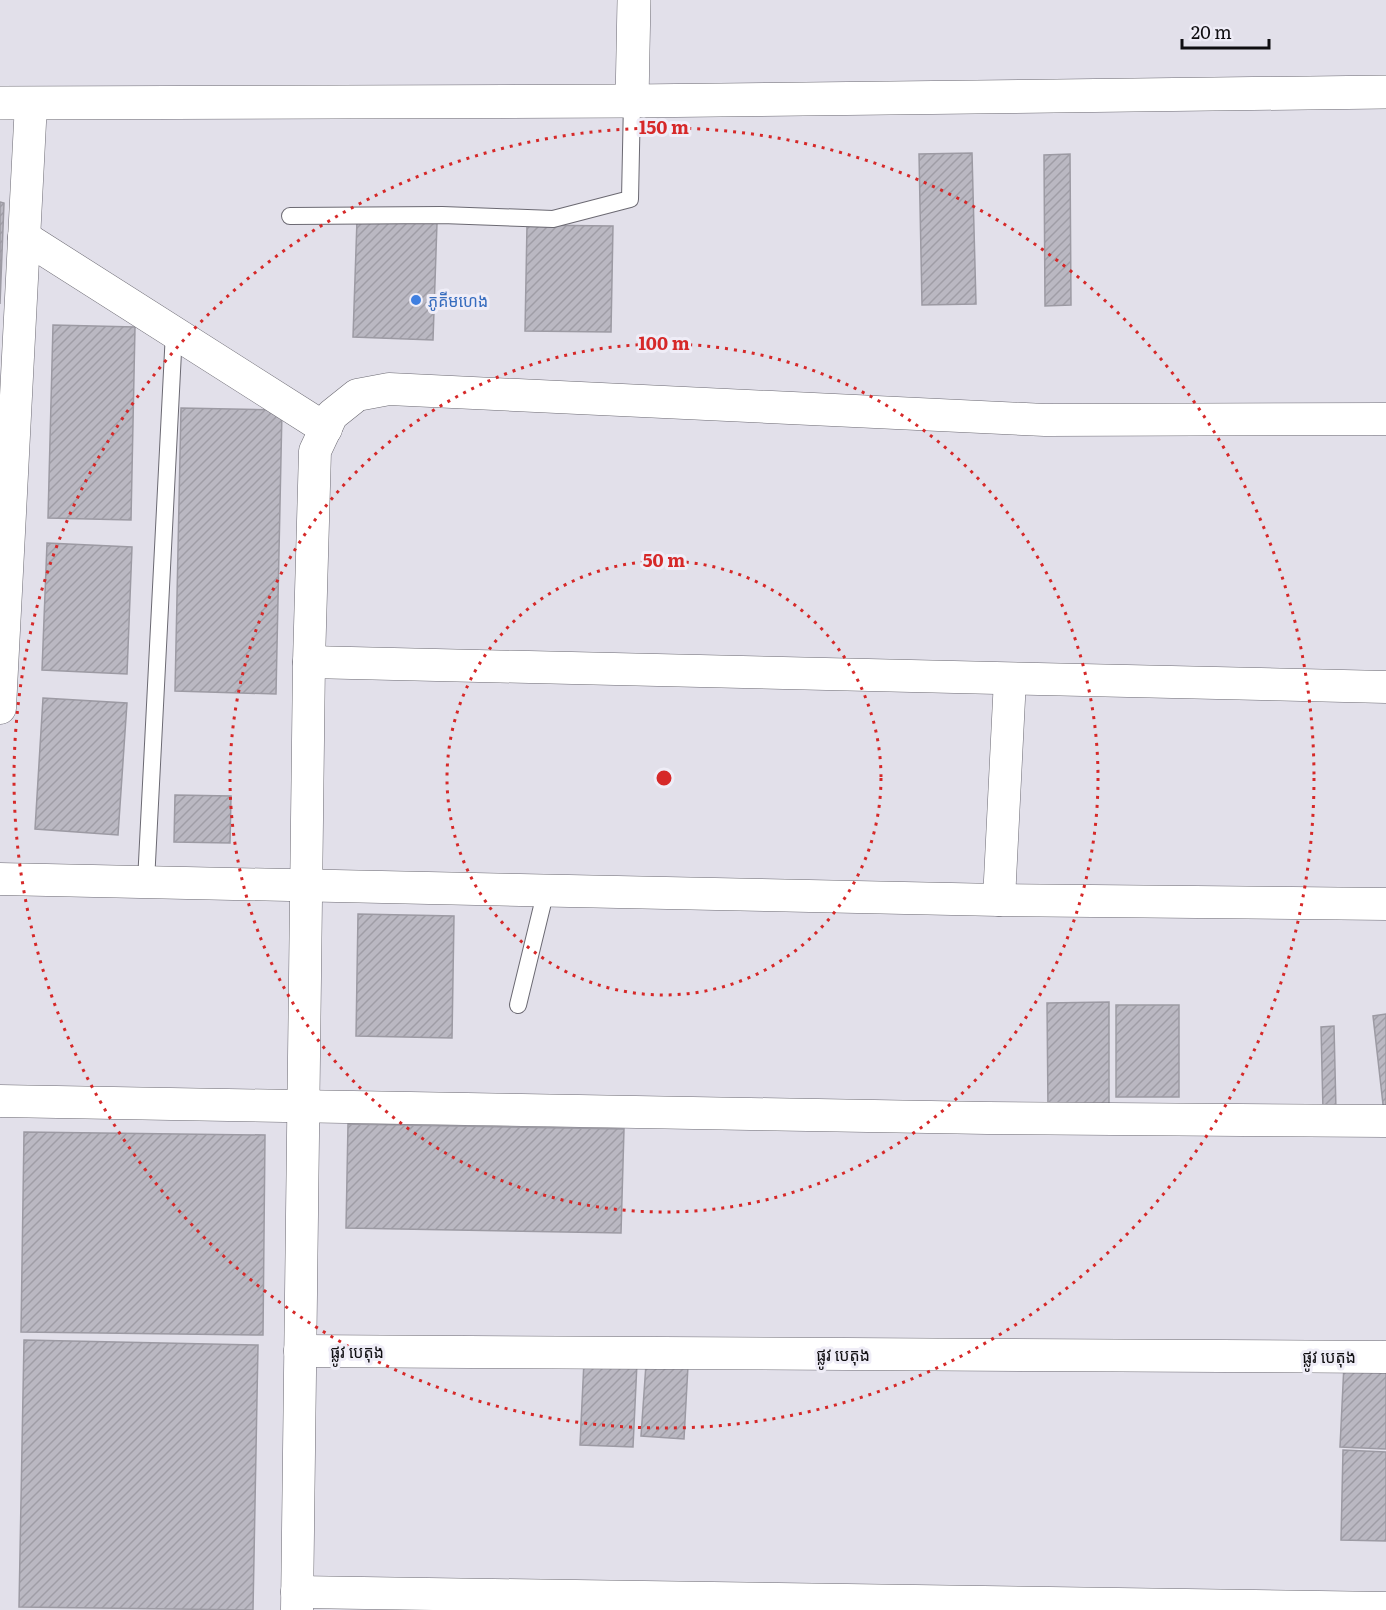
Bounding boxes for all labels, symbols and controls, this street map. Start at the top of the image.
scale bar [1182,12,1269,50]
text: 20 m [1191,18,1232,45]
text: 150 m [639,113,689,140]
place label: ភូគីមហេង [428,288,488,312]
marker: ភូគីមហេង [409,293,423,307]
text: 100 m [638,329,690,356]
text: 50 m [643,546,685,573]
centre of rings [654,768,674,788]
street label: ផ្លូវ បេតុង [330,1339,384,1367]
street label: ផ្លូវ បេតុង [816,1342,870,1370]
street label: ផ្លូវ បេតុង [1302,1344,1356,1372]

